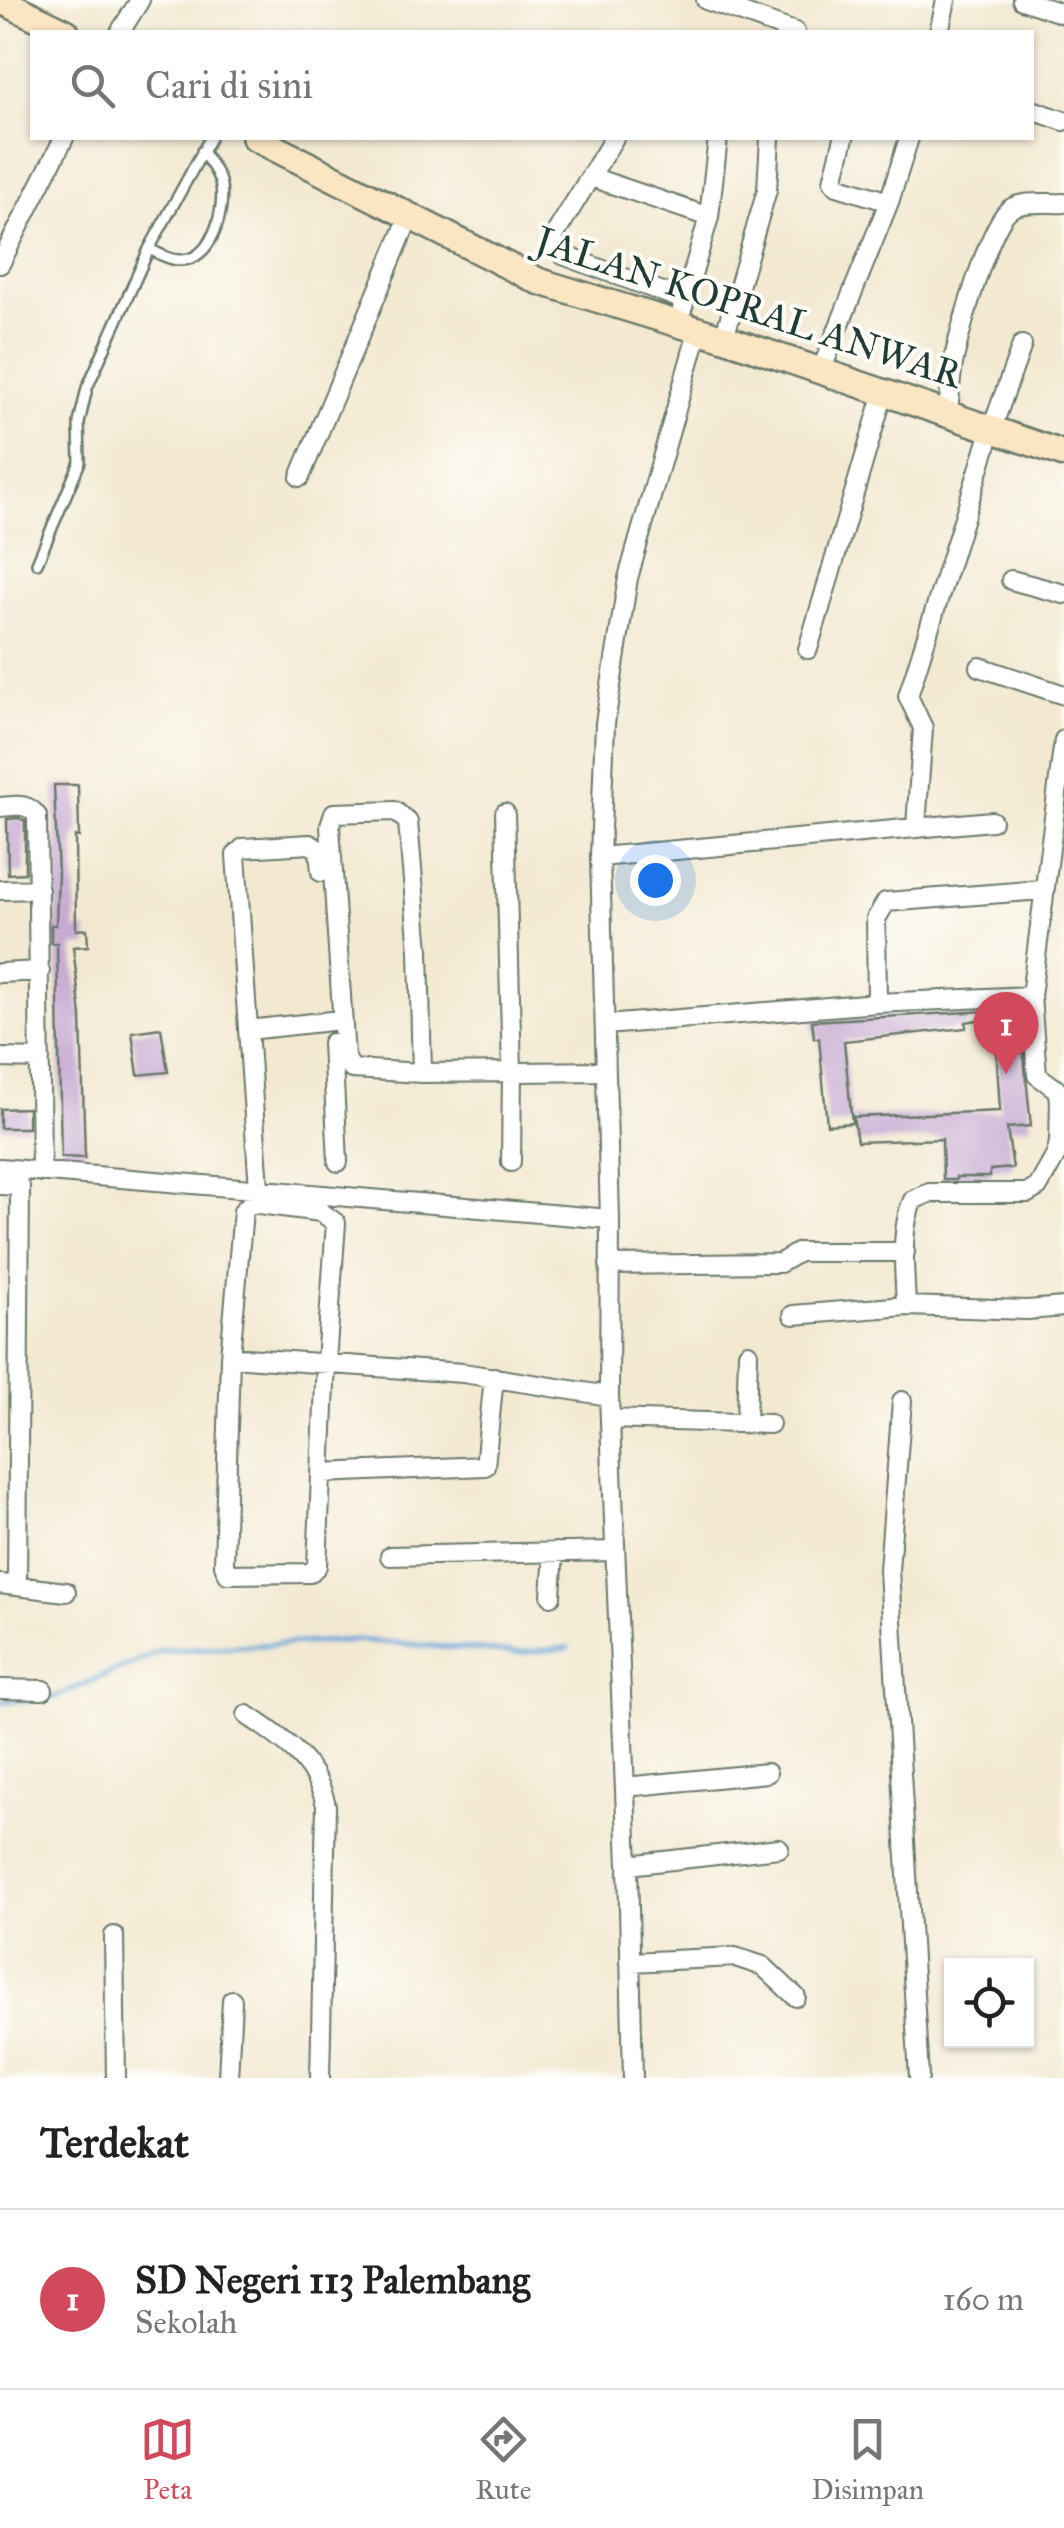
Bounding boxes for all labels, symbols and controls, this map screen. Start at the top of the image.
search box [30,30,1034,140]
icon: search [65,58,120,113]
text: Cari di sini [145,62,313,108]
street label: JALAN KOPRAL ANWAR [526,215,969,399]
your location [630,855,681,906]
pin: 1 [974,992,1038,1074]
map controls [944,1958,1034,2048]
button: locate [944,1958,1034,2048]
text: Terdekat [40,2117,189,2169]
text: SD Negeri 113 Palembang [135,2257,530,2303]
text: 1 [66,2280,79,2319]
text: 160 m [943,2280,1024,2319]
text: Sekolah [135,2303,237,2342]
tab: Peta [140,2412,195,2507]
tab: Rute [475,2412,531,2507]
tab: Disimpan [812,2412,924,2507]

